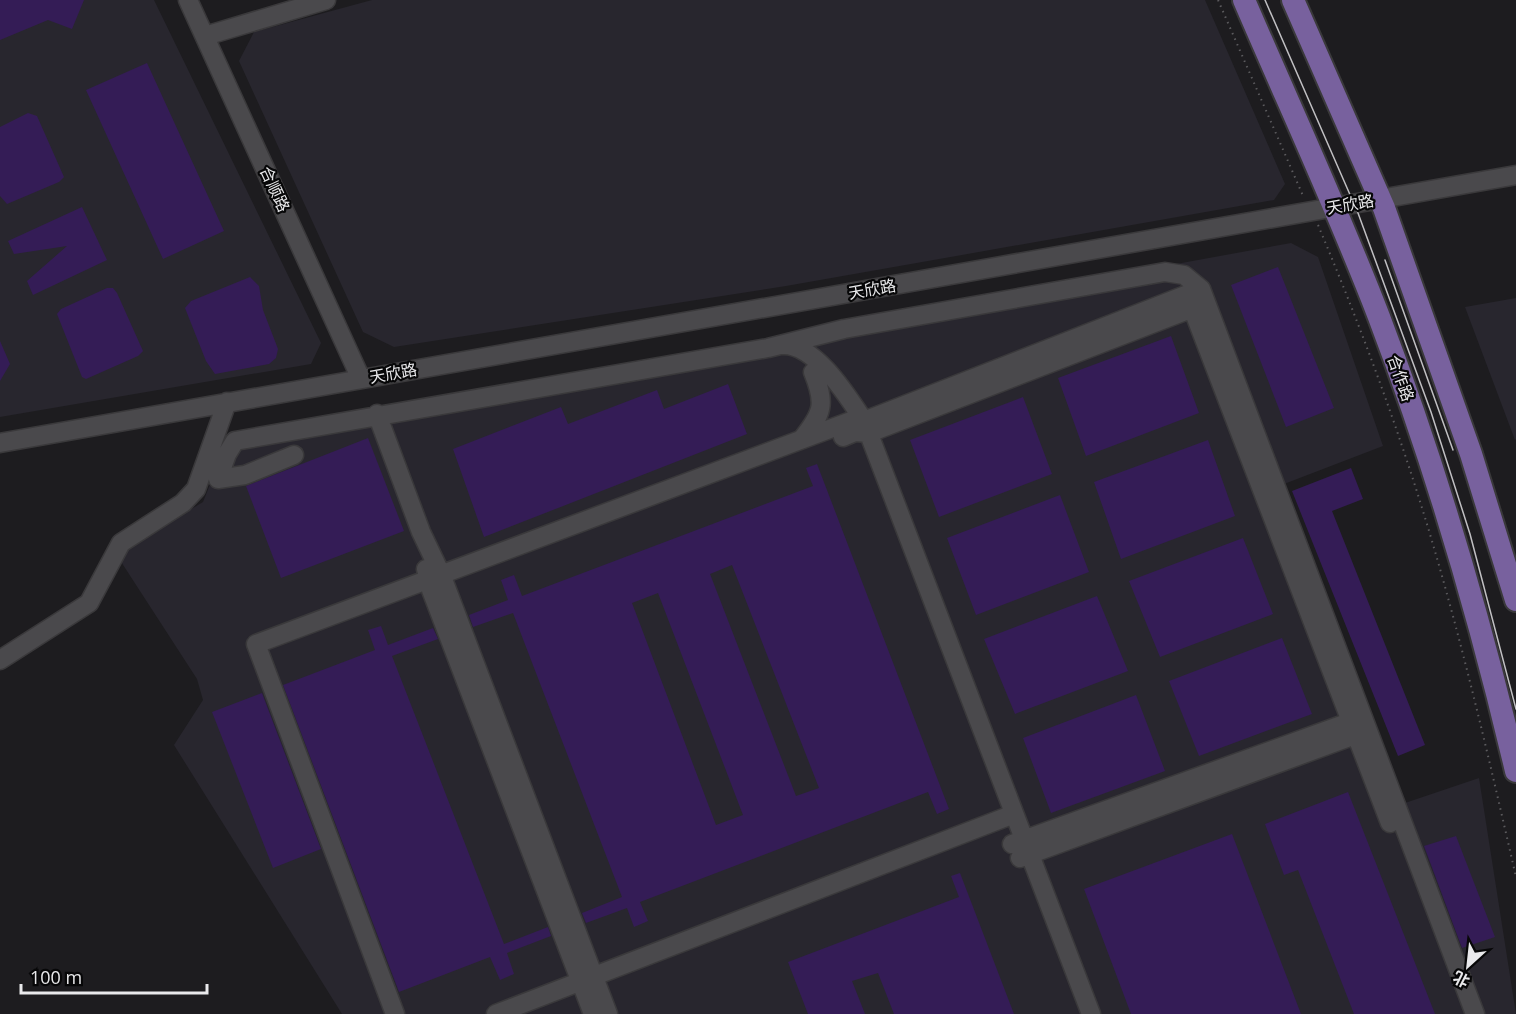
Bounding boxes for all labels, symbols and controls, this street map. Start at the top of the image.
street label: 合顺路 [255,163,295,215]
street label: 天欣路 [1324,189,1376,219]
street label: 天欣路 [846,274,898,304]
street label: 合作路 [1382,352,1420,404]
street label: 天欣路 [367,358,419,388]
north arrow [1438,936,1498,996]
scale bar [21,957,207,995]
text: 100 m [30,965,82,989]
text: 北 [1449,966,1473,993]

